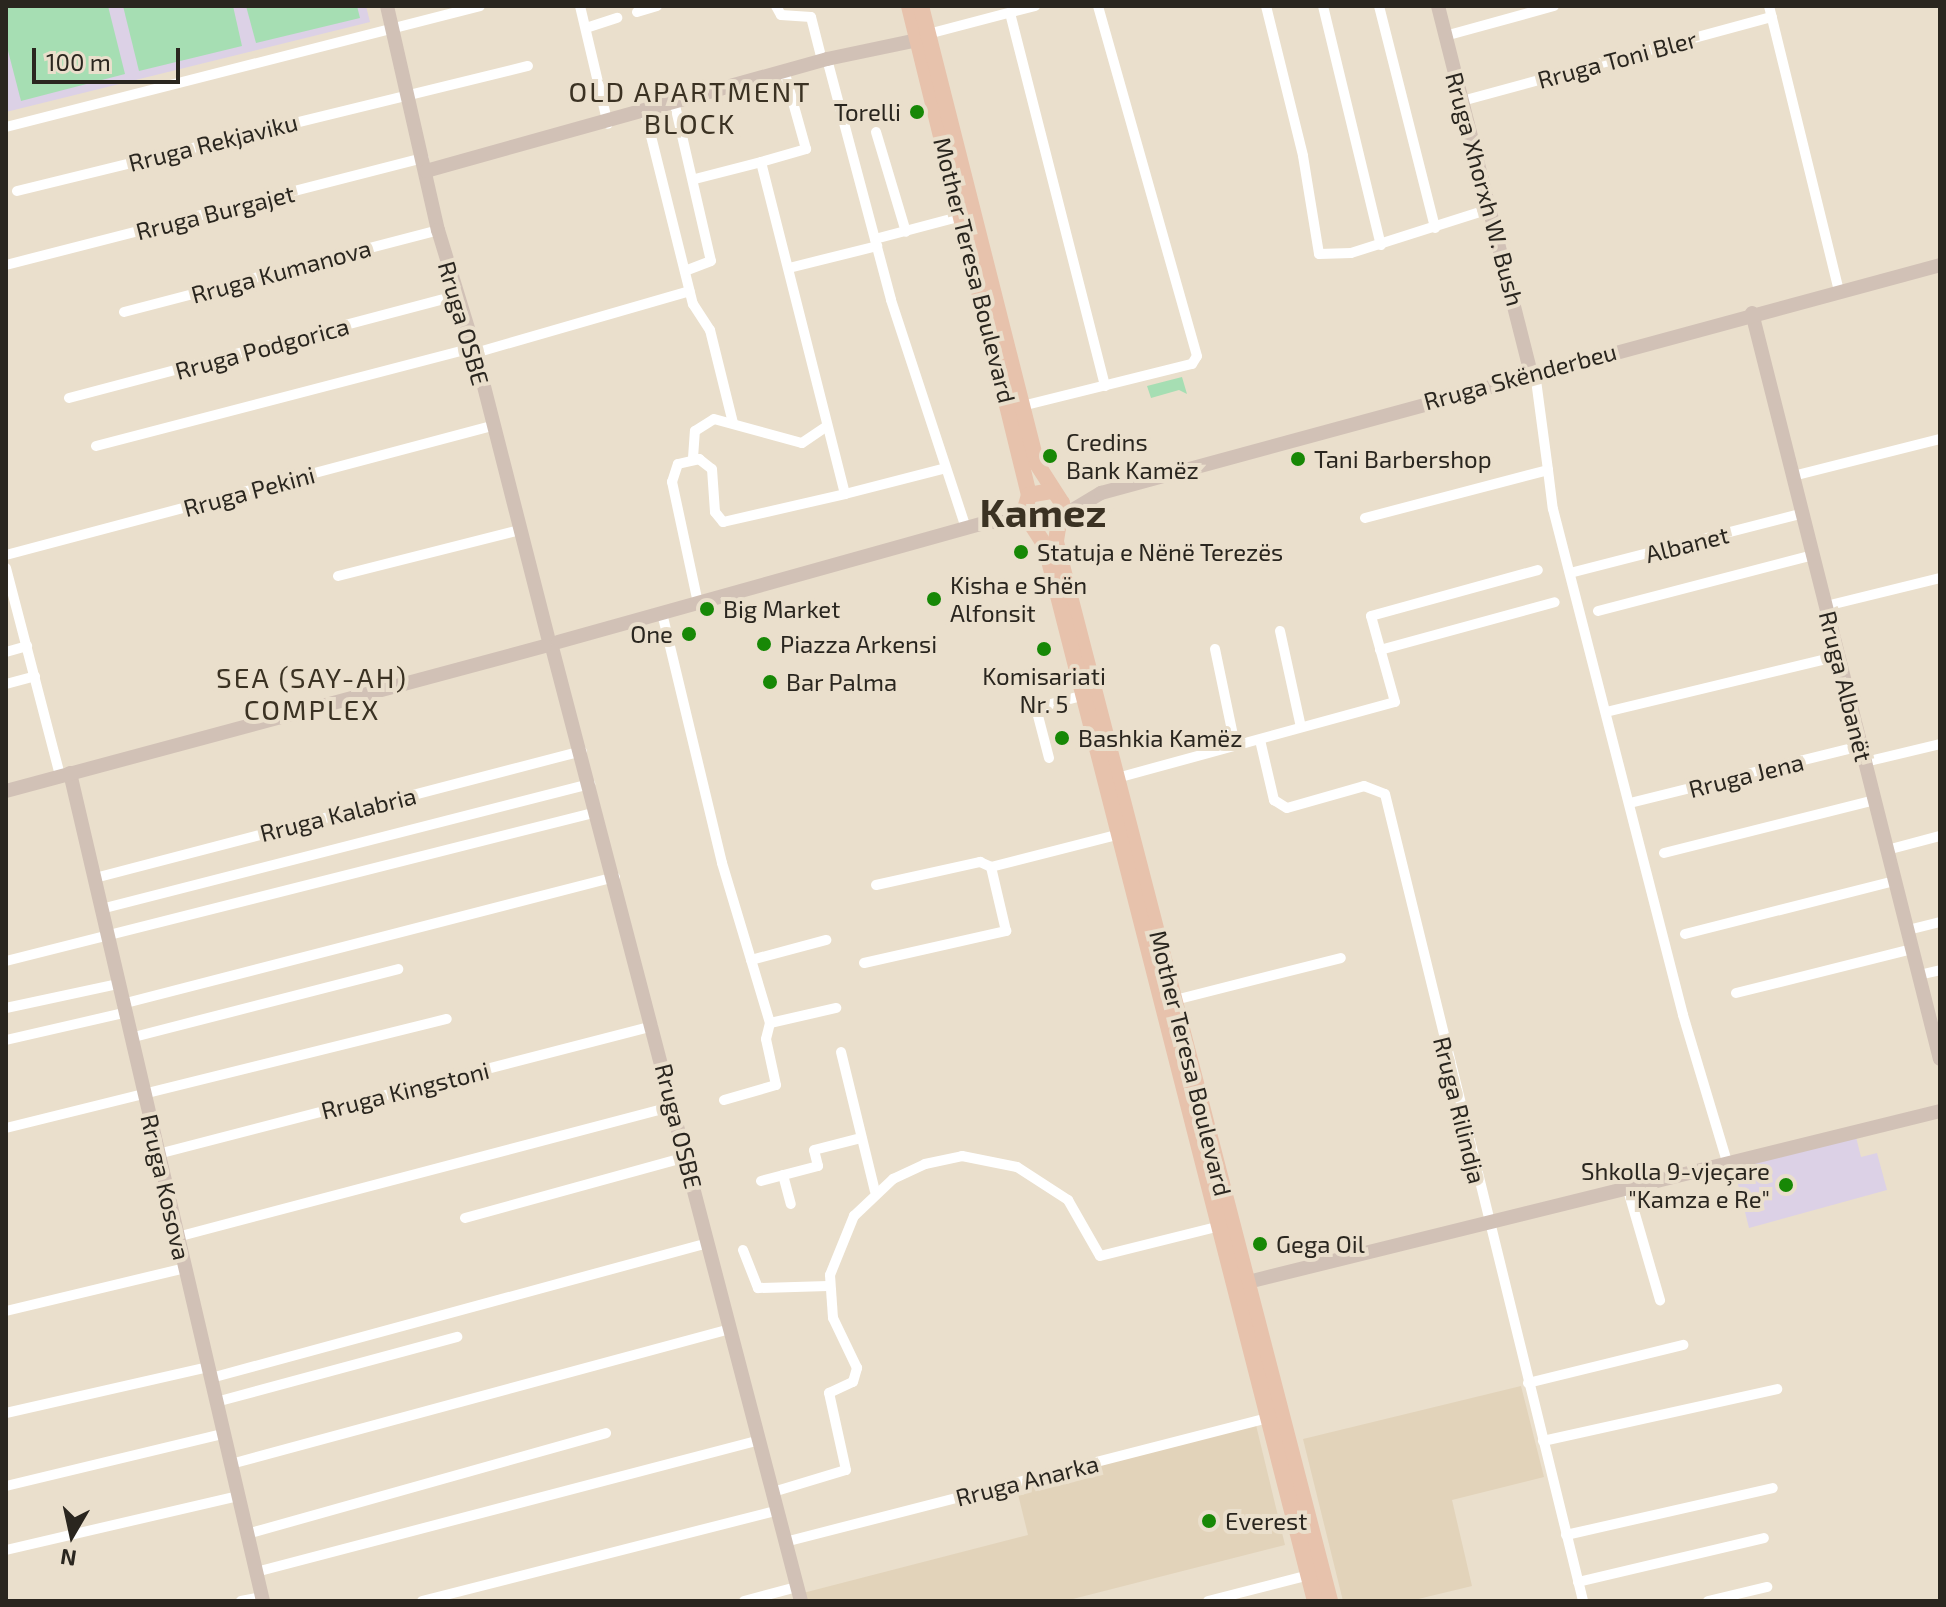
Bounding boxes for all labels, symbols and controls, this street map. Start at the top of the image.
street label: Rruga Toni Bler [1534,24,1700,94]
scale bar [36,32,184,82]
text: 100 m [46,47,111,76]
street label: Rruga Xhorxh W. Bush [1440,69,1530,309]
district label: OLD APARTMENT BLOCK [568,74,812,140]
place label: Torelli [834,98,901,126]
marker: Torelli [908,103,926,121]
street label: Rruga Rekjaviku [125,107,301,177]
street label: Mother Teresa Boulevard [928,134,1022,406]
street label: Rruga Burgajet [133,178,297,246]
street label: Rruga Kumanova [188,233,374,309]
street label: Rruga OSBE [433,258,495,388]
street label: Rruga Podgorica [172,311,352,385]
street label: Rruga Skënderbeu [1420,336,1620,416]
place label: Credins Bank Kamëz [1066,428,1199,484]
place label: Tani Barbershop [1314,445,1492,473]
marker: Credins Bank Kamëz [1041,447,1059,465]
marker: Tani Barbershop [1289,450,1307,468]
street label: Rruga Pekini [180,460,318,522]
district label: Kamez [980,487,1106,535]
street label: Albanet [1642,520,1732,568]
place label: Statuja e Nënë Terezës [1037,538,1284,566]
marker: Statuja e Nënë Terezës [1012,543,1030,561]
place label: Kisha e Shën Alfonsit [950,571,1087,627]
marker: Kisha e Shën Alfonsit [925,590,943,608]
place label: Big Market [723,595,840,623]
marker: Big Market [698,600,716,618]
street label: Rruga Albanët [1813,607,1879,765]
place label: One [630,620,673,648]
marker: One [680,625,698,643]
place label: Piazza Arkensi [780,630,938,658]
marker: Piazza Arkensi [755,635,773,653]
marker: Komisariati Nr. 5 [1035,640,1053,658]
district label: SEA (SAY-AH) COMPLEX [216,660,408,726]
place label: Komisariati Nr. 5 [982,662,1106,718]
place label: Bar Palma [786,668,898,696]
marker: Bar Palma [761,673,779,691]
place label: Bashkia Kamëz [1078,724,1242,752]
marker: Bashkia Kamëz [1053,729,1071,747]
street label: Rruga Jena [1685,747,1807,803]
street label: Rruga Kalabria [257,781,419,847]
street label: Mother Teresa Boulevard [1144,927,1238,1199]
street label: Rruga Rilindja [1428,1033,1492,1187]
street label: Rruga Kingstoni [318,1055,492,1125]
street label: Rruga OSBE [650,1061,708,1191]
street label: Rruga Kosova [135,1111,197,1263]
place label: Shkolla 9-vjeçare "Kamza e Re" [1581,1157,1770,1213]
marker: Shkolla 9-vjeçare "Kamza e Re" [1777,1176,1795,1194]
place label: Gega Oil [1276,1230,1365,1258]
marker: Gega Oil [1251,1235,1269,1253]
street label: Rruga Anarka [952,1448,1102,1512]
north arrow [32,1495,112,1575]
place label: Everest [1225,1507,1307,1535]
marker: Everest [1200,1512,1218,1530]
text: N [58,1545,78,1573]

